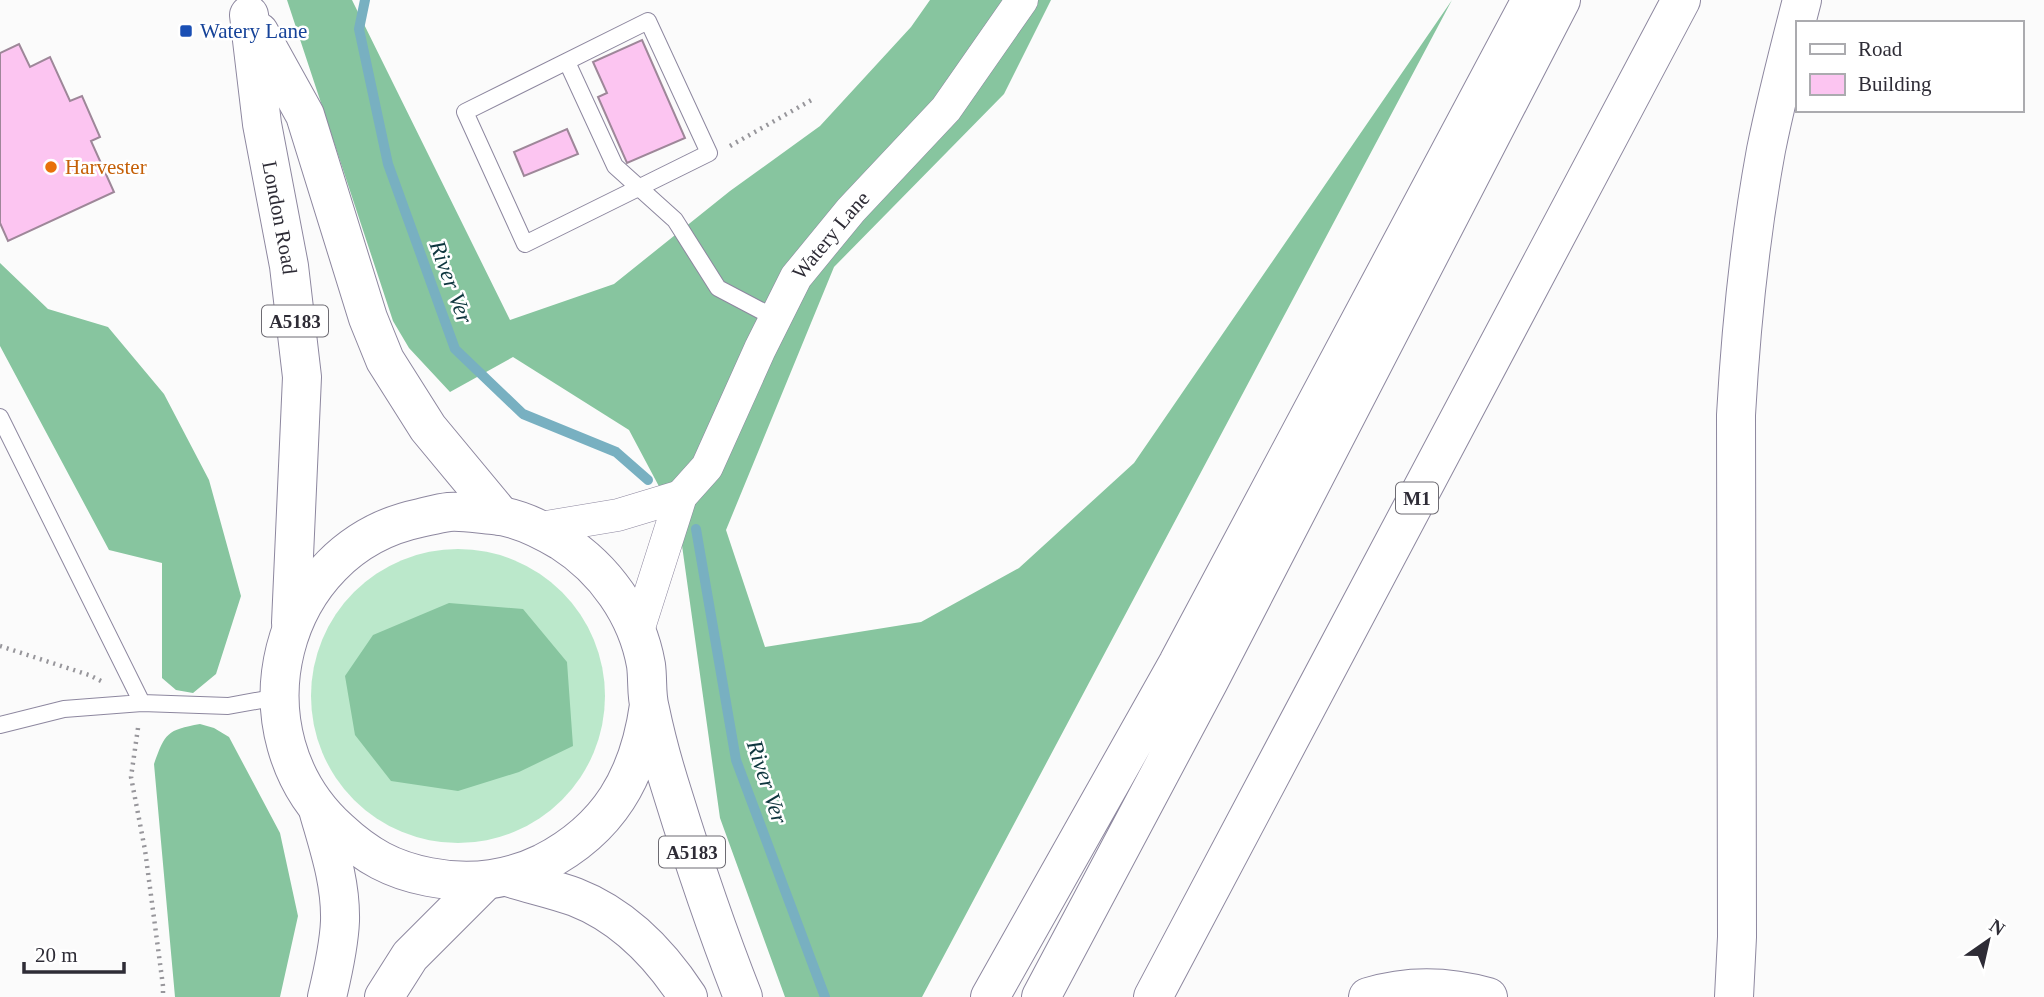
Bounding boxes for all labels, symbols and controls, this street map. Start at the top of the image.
place label: Watery Lane [200,19,307,43]
legend [1796,21,2023,112]
marker: Watery Lane [178,23,194,39]
text: Road [1858,37,1903,61]
text: Building [1858,72,1932,96]
place label: Harvester [65,155,147,179]
marker: Harvester [43,159,59,175]
street label: London Road [257,159,302,276]
street label: Watery Lane [787,186,874,284]
water label: River Ver [424,236,478,328]
road number: A5183 [262,306,328,336]
road number: M1 [1396,482,1438,513]
water label: River Ver [741,736,793,828]
road number: A5183 [659,836,725,867]
north arrow [1953,906,2023,976]
text: N [1986,915,2009,940]
scale bar [24,930,124,974]
text: 20 m [35,943,78,967]

